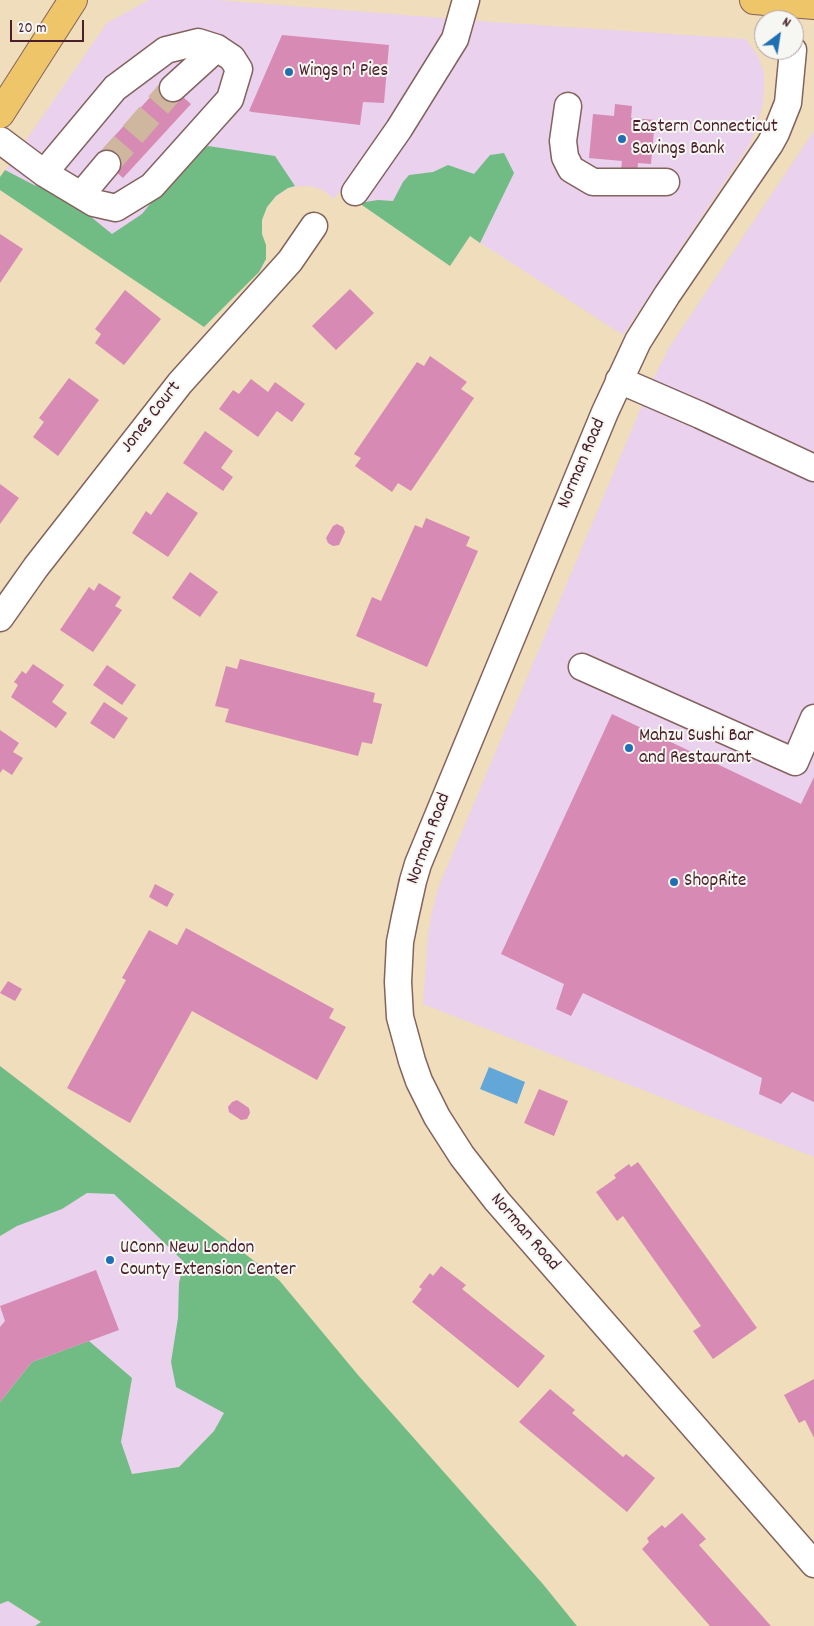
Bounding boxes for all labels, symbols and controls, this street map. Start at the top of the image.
scale bar [12,10,86,42]
north arrow [754,10,804,60]
text: N [778,13,794,33]
text: 20 m [18,18,46,40]
place label: Wings n' Pies [299,61,388,83]
marker: Wings n' Pies [283,66,295,78]
place label: Eastern Connecticut Savings Bank [632,117,778,161]
marker: Eastern Connecticut Savings Bank [616,133,628,145]
street label: Jones Court [117,378,187,458]
street label: Norman Road [554,416,612,512]
place label: Mahzu Sushi Bar and Restaurant [639,726,754,770]
marker: Mahzu Sushi Bar and Restaurant [623,742,635,754]
street label: Norman Road [403,790,457,888]
place label: ShopRite [684,871,746,893]
marker: ShopRite [668,876,680,888]
street label: Norman Road [484,1189,564,1277]
place label: UConn New London County Extension Center [120,1238,296,1282]
marker: UConn New London County Extension Center [104,1254,116,1266]

